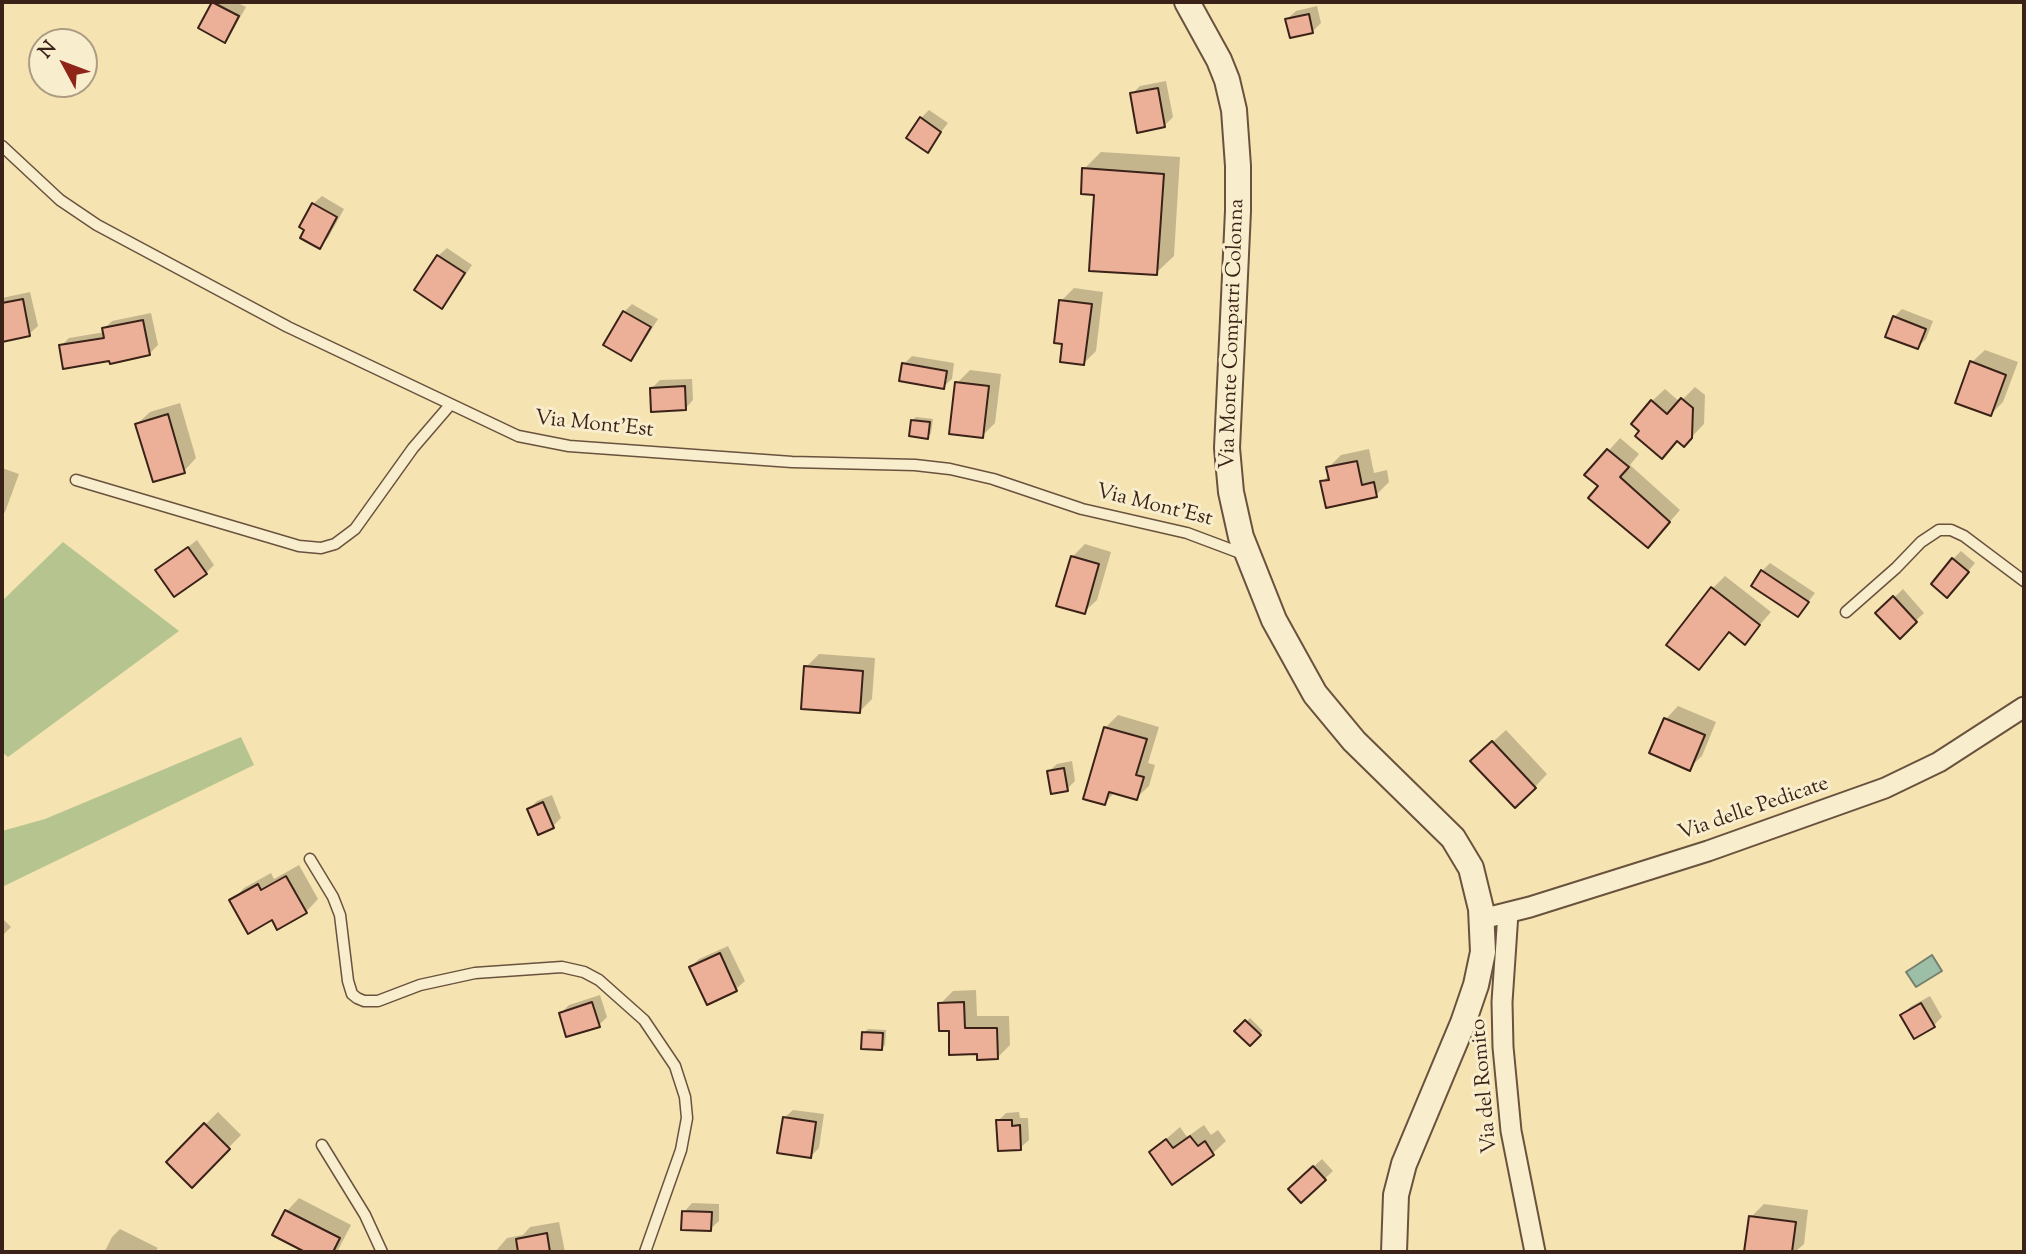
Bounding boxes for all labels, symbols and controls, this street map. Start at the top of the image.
north arrow [28,28,98,98]
text: N [33,36,63,65]
street label: Via Monte Compatri Colonna [1217,198,1251,470]
street label: Via Mont'Est [533,407,655,445]
street label: Via Mont'Est [1093,480,1215,534]
street label: Via delle Pedicate [1676,772,1832,848]
street label: Via del Romito [1468,1017,1504,1155]

